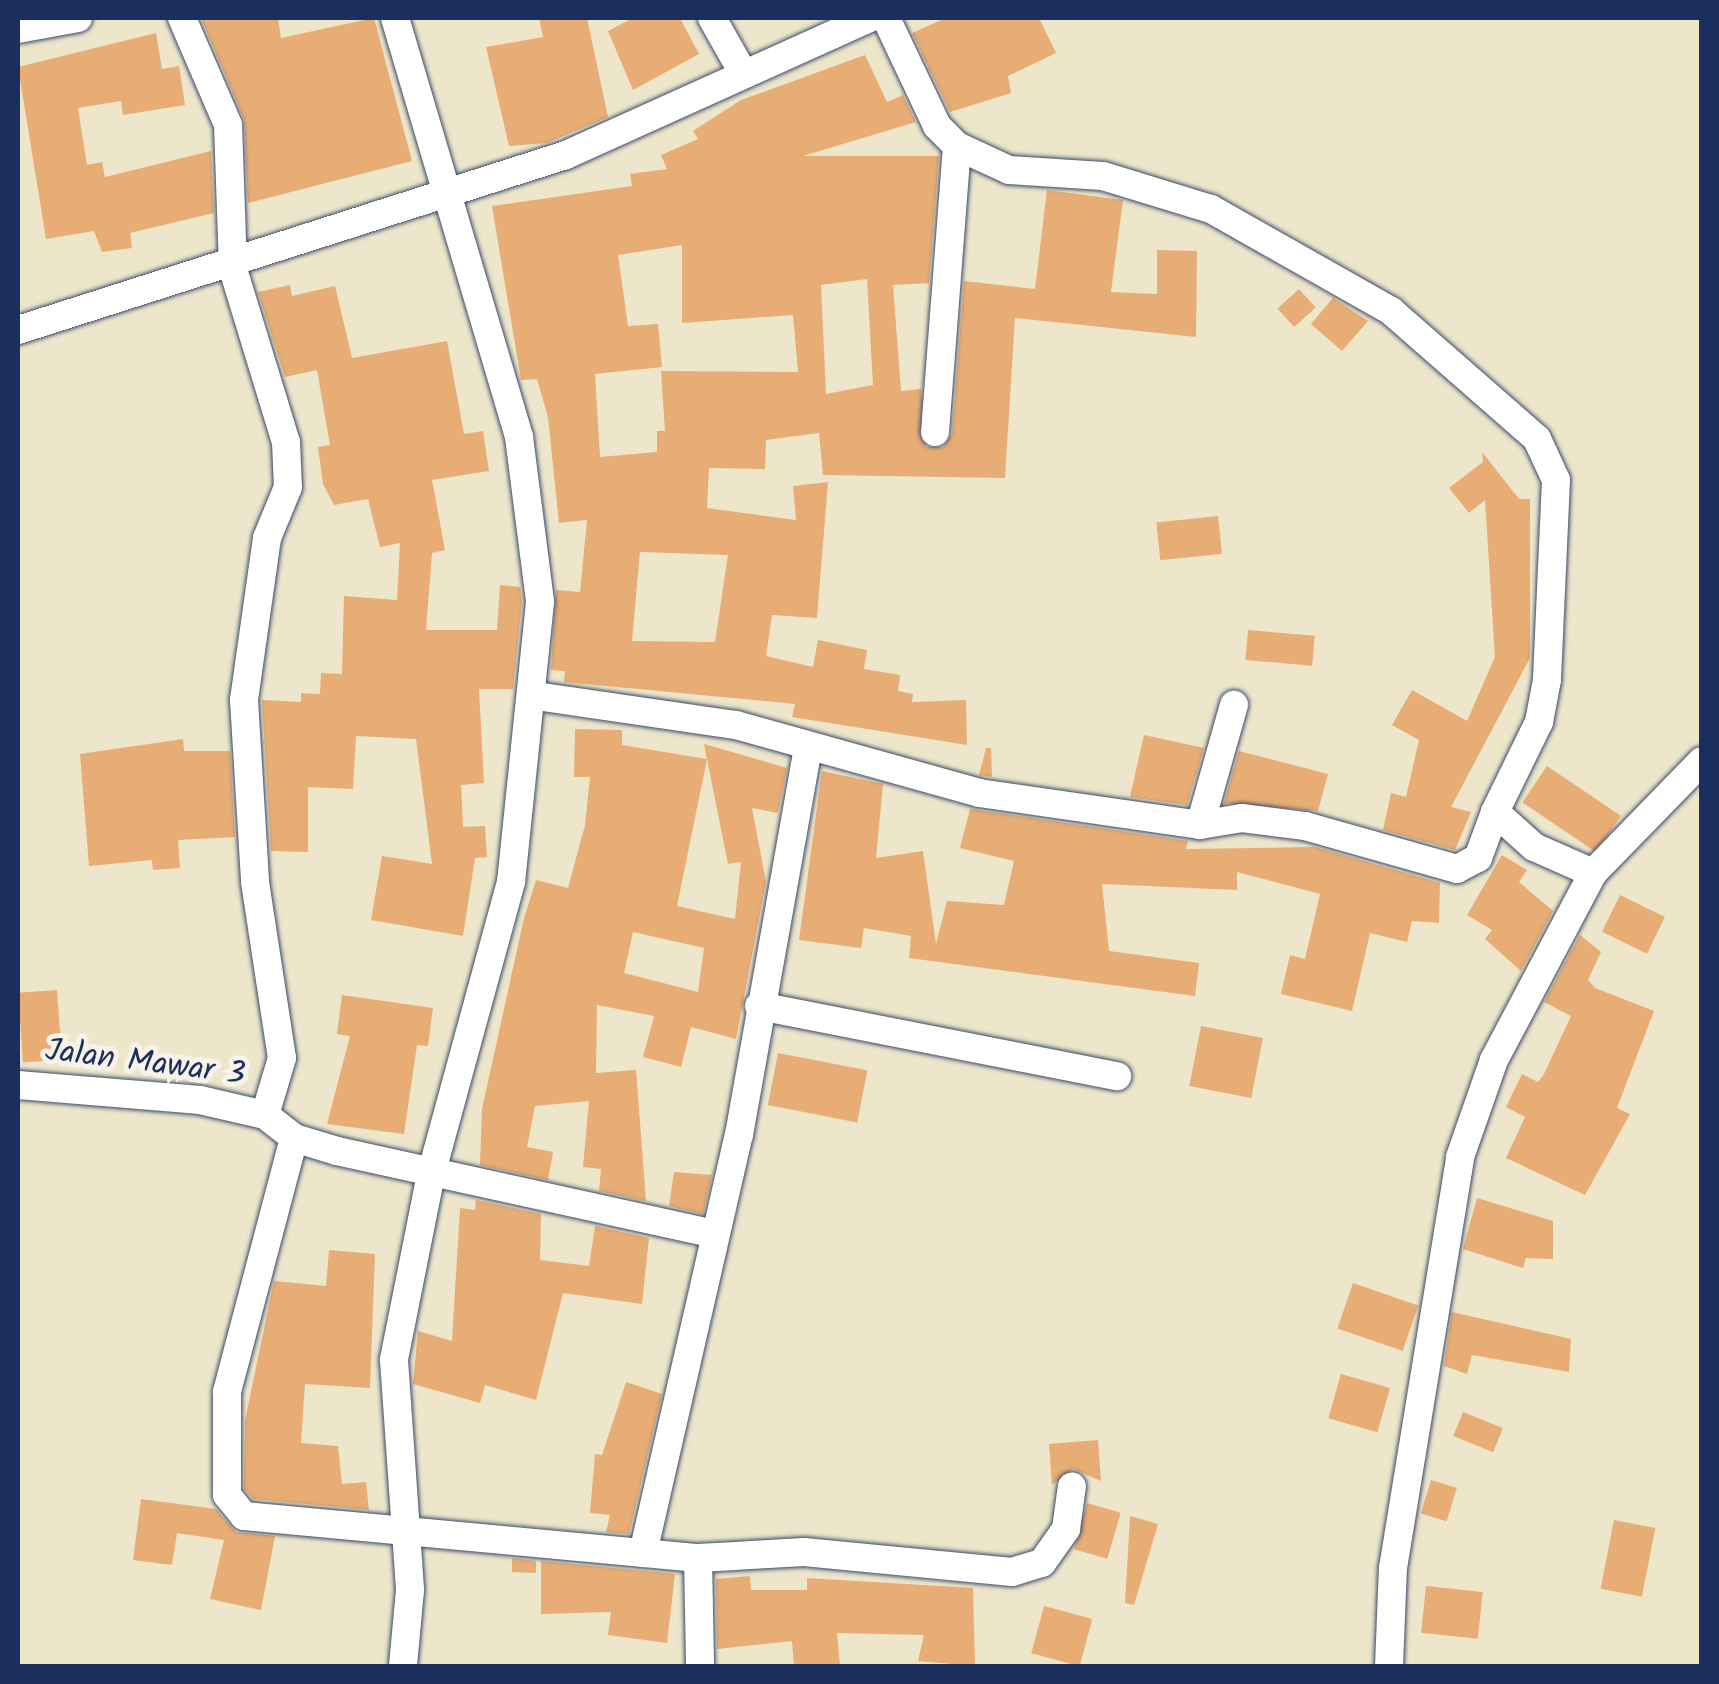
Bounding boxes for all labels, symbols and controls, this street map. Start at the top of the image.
street label: Jalan Mawar 3 [43,1033,247,1095]

